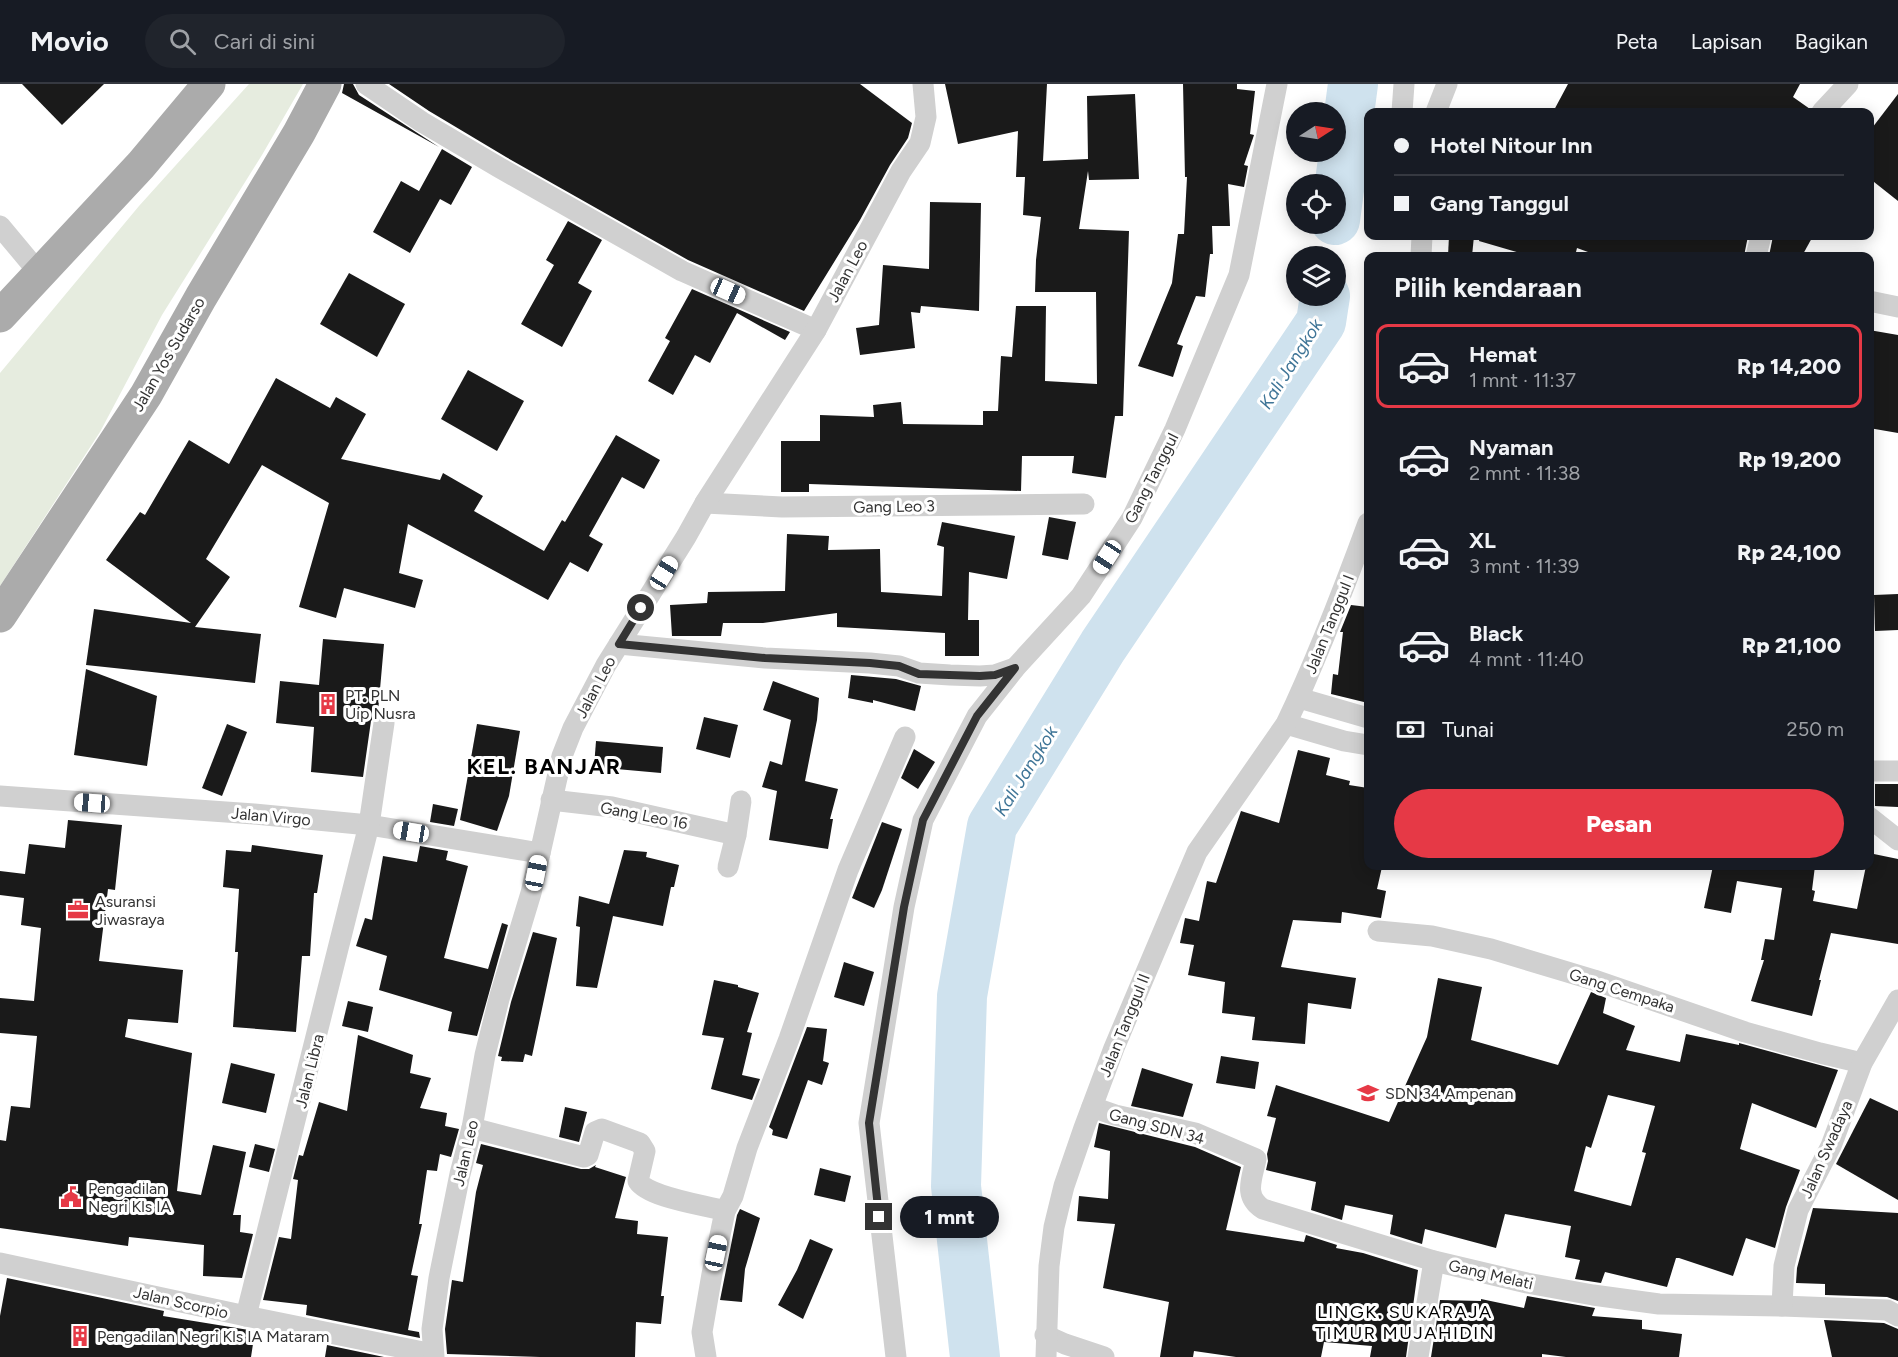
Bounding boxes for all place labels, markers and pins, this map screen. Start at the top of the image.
place label: PT. PLN Uip Nusra [345,686,416,723]
building icon: PT. PLN Uip Nusra [316,692,340,716]
place label: Asuransi Jiwasraya [95,892,165,929]
office icon: Asuransi Jiwasraya [66,898,90,922]
school or university icon: SDN 34 Ampenan [1356,1081,1380,1105]
place label: SDN 34 Ampenan [1385,1084,1513,1103]
place label: Pengadilan Negri Kls IA [88,1179,172,1216]
public building icon: Pengadilan Negri Kls IA [59,1185,83,1209]
building icon: Pengadilan Negri Kls IA Mataram [68,1324,92,1348]
place label: Pengadilan Negri Kls IA Mataram [97,1327,329,1346]

